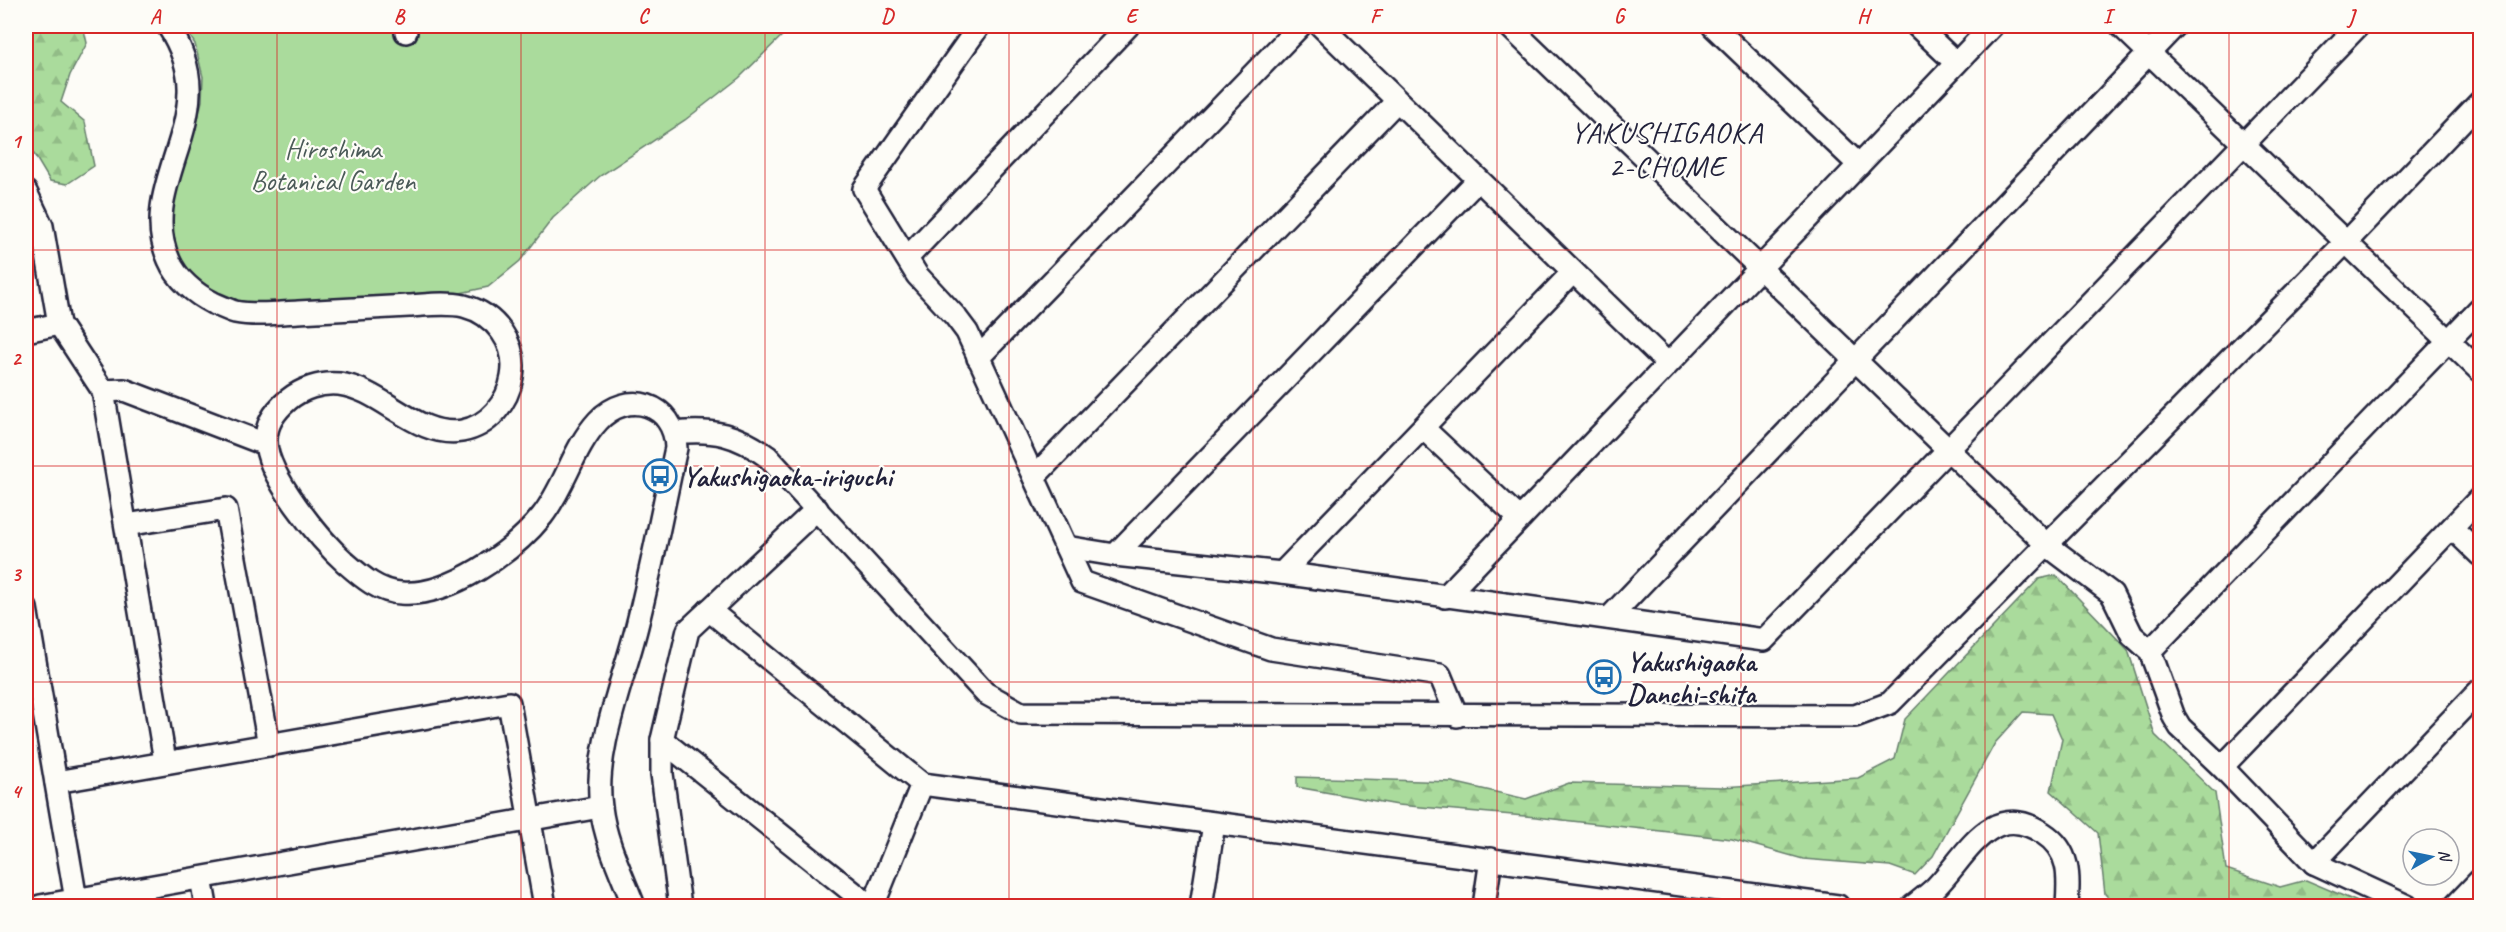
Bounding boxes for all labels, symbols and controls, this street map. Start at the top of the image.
text: A [150,4,162,29]
text: B [394,4,406,29]
text: C [638,4,650,29]
text: D [881,4,895,29]
text: E [1126,4,1140,29]
text: F [1370,4,1384,29]
text: G [1614,4,1627,29]
text: H [1857,4,1872,29]
text: I [2103,4,2116,29]
text: J [2346,4,2358,29]
district label: YAKUSHIGAOKA 2-CHOME [1570,113,1764,185]
text: 1 [12,129,23,154]
park label: Hiroshima Botanical Garden [251,131,417,198]
text: 2 [12,346,23,371]
bus stop icon: Yakushigaoka-iriguchi [642,458,678,494]
place label: Yakushigaoka-iriguchi [683,459,895,494]
text: 3 [12,562,23,587]
place label: Yakushigaoka Danchi-shita [1627,644,1758,711]
bus stop icon: Yakushigaoka Danchi-shita [1586,659,1622,695]
text: 4 [12,779,24,804]
north arrow [2401,827,2461,887]
text: N [2434,848,2456,864]

